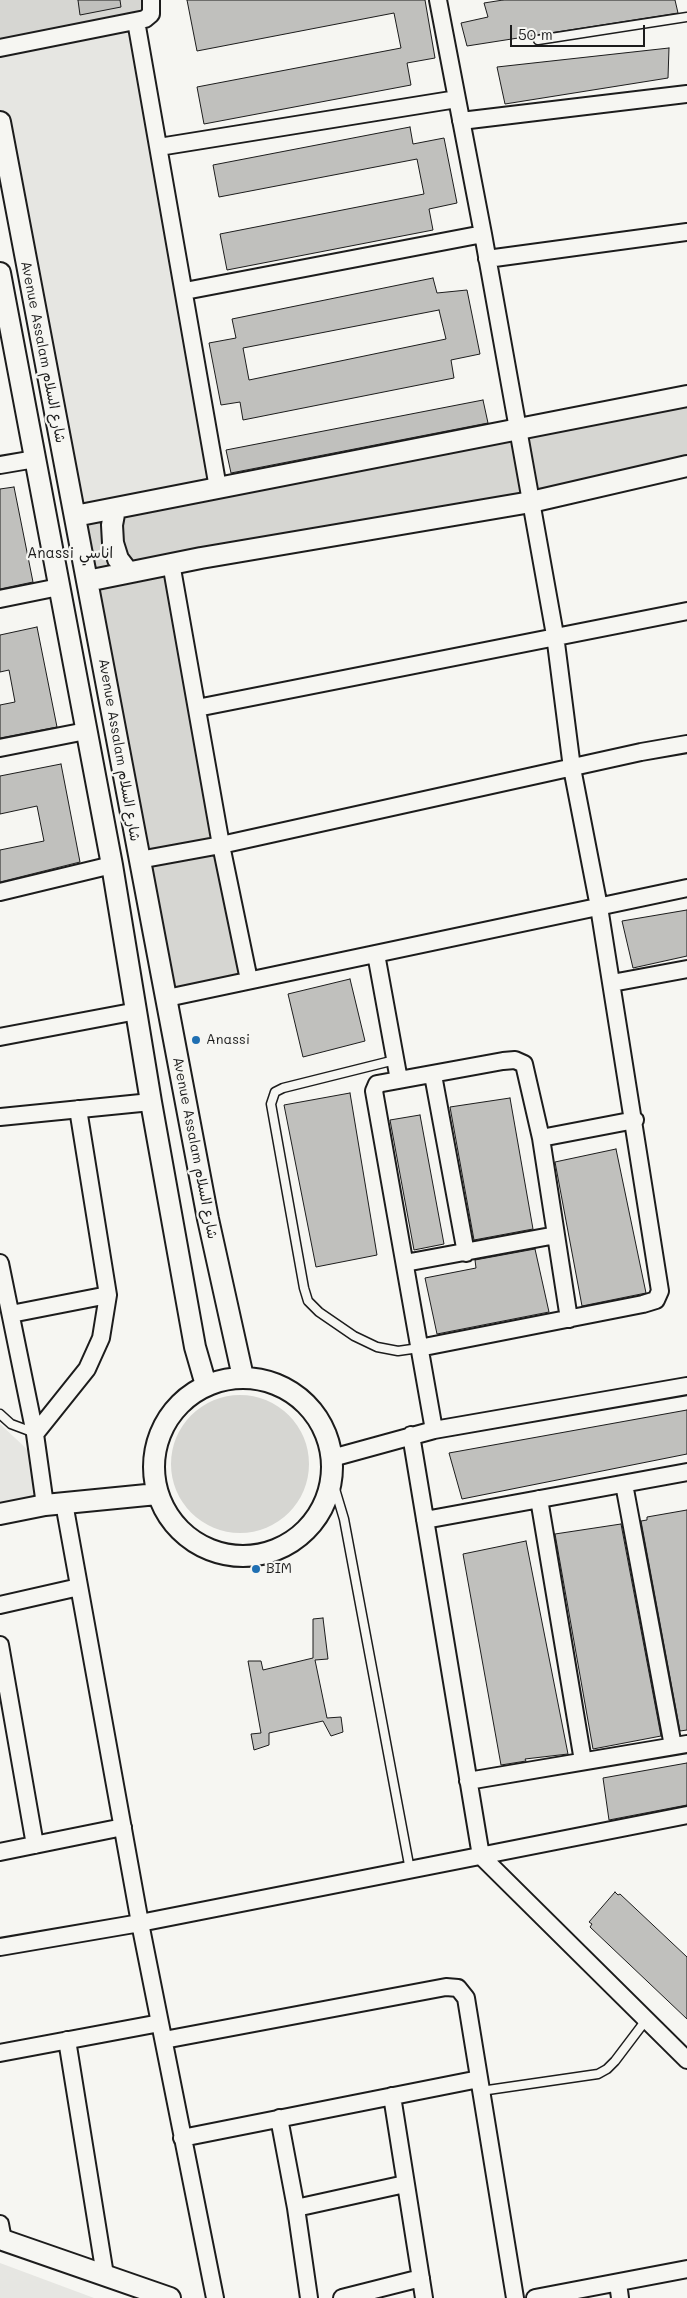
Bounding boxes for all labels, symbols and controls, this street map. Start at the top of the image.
scale bar [512,15,647,47]
text: 50 m [518,24,553,44]
street label: Avenue Assalam شارع السلام [17,260,69,444]
district label: Anassi اناسي [27,544,113,562]
street label: Avenue Assalam شارع السلام [95,657,143,843]
place label: Anassi [206,1032,250,1048]
marker: Anassi [190,1034,202,1046]
street label: Avenue Assalam شارع السلام [169,1056,221,1240]
place label: BIM [266,1561,292,1577]
marker: BIM [250,1563,262,1575]

